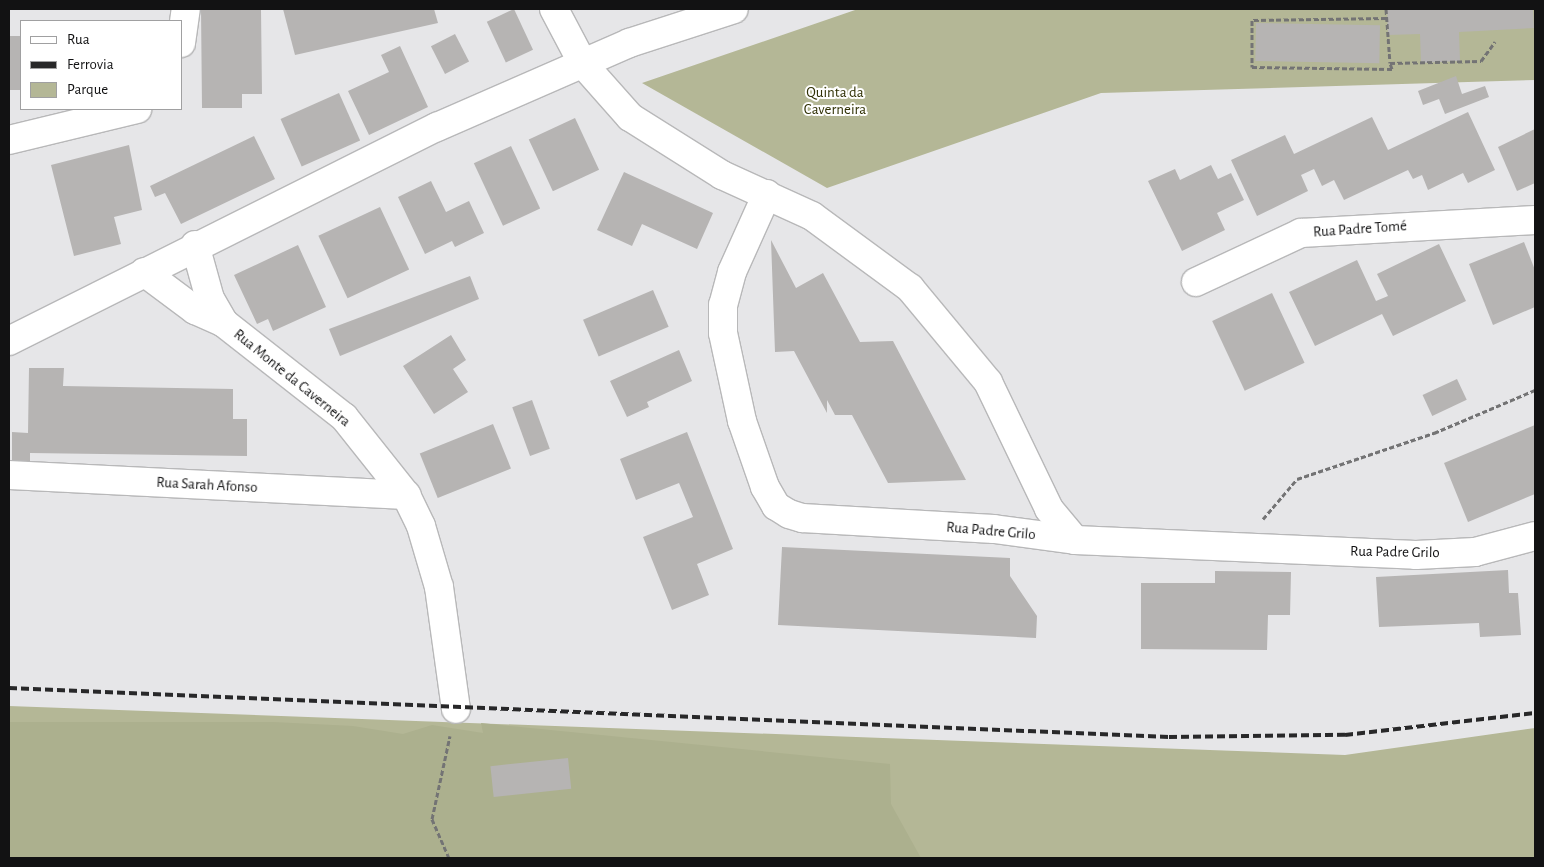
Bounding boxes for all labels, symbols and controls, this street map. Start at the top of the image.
legend [20,20,182,110]
text: Rua [67,32,90,47]
text: Ferrovia [67,57,114,72]
text: Parque [67,82,108,97]
park label: Quinta da Caverneira [804,83,866,118]
street label: Rua Padre Tomé [1313,217,1407,241]
street label: Rua Monte da Caverneira [230,325,354,431]
street label: Rua Sarah Afonso [156,473,258,497]
street label: Rua Padre Grilo [946,518,1036,544]
street label: Rua Padre Grilo [1350,542,1440,562]

